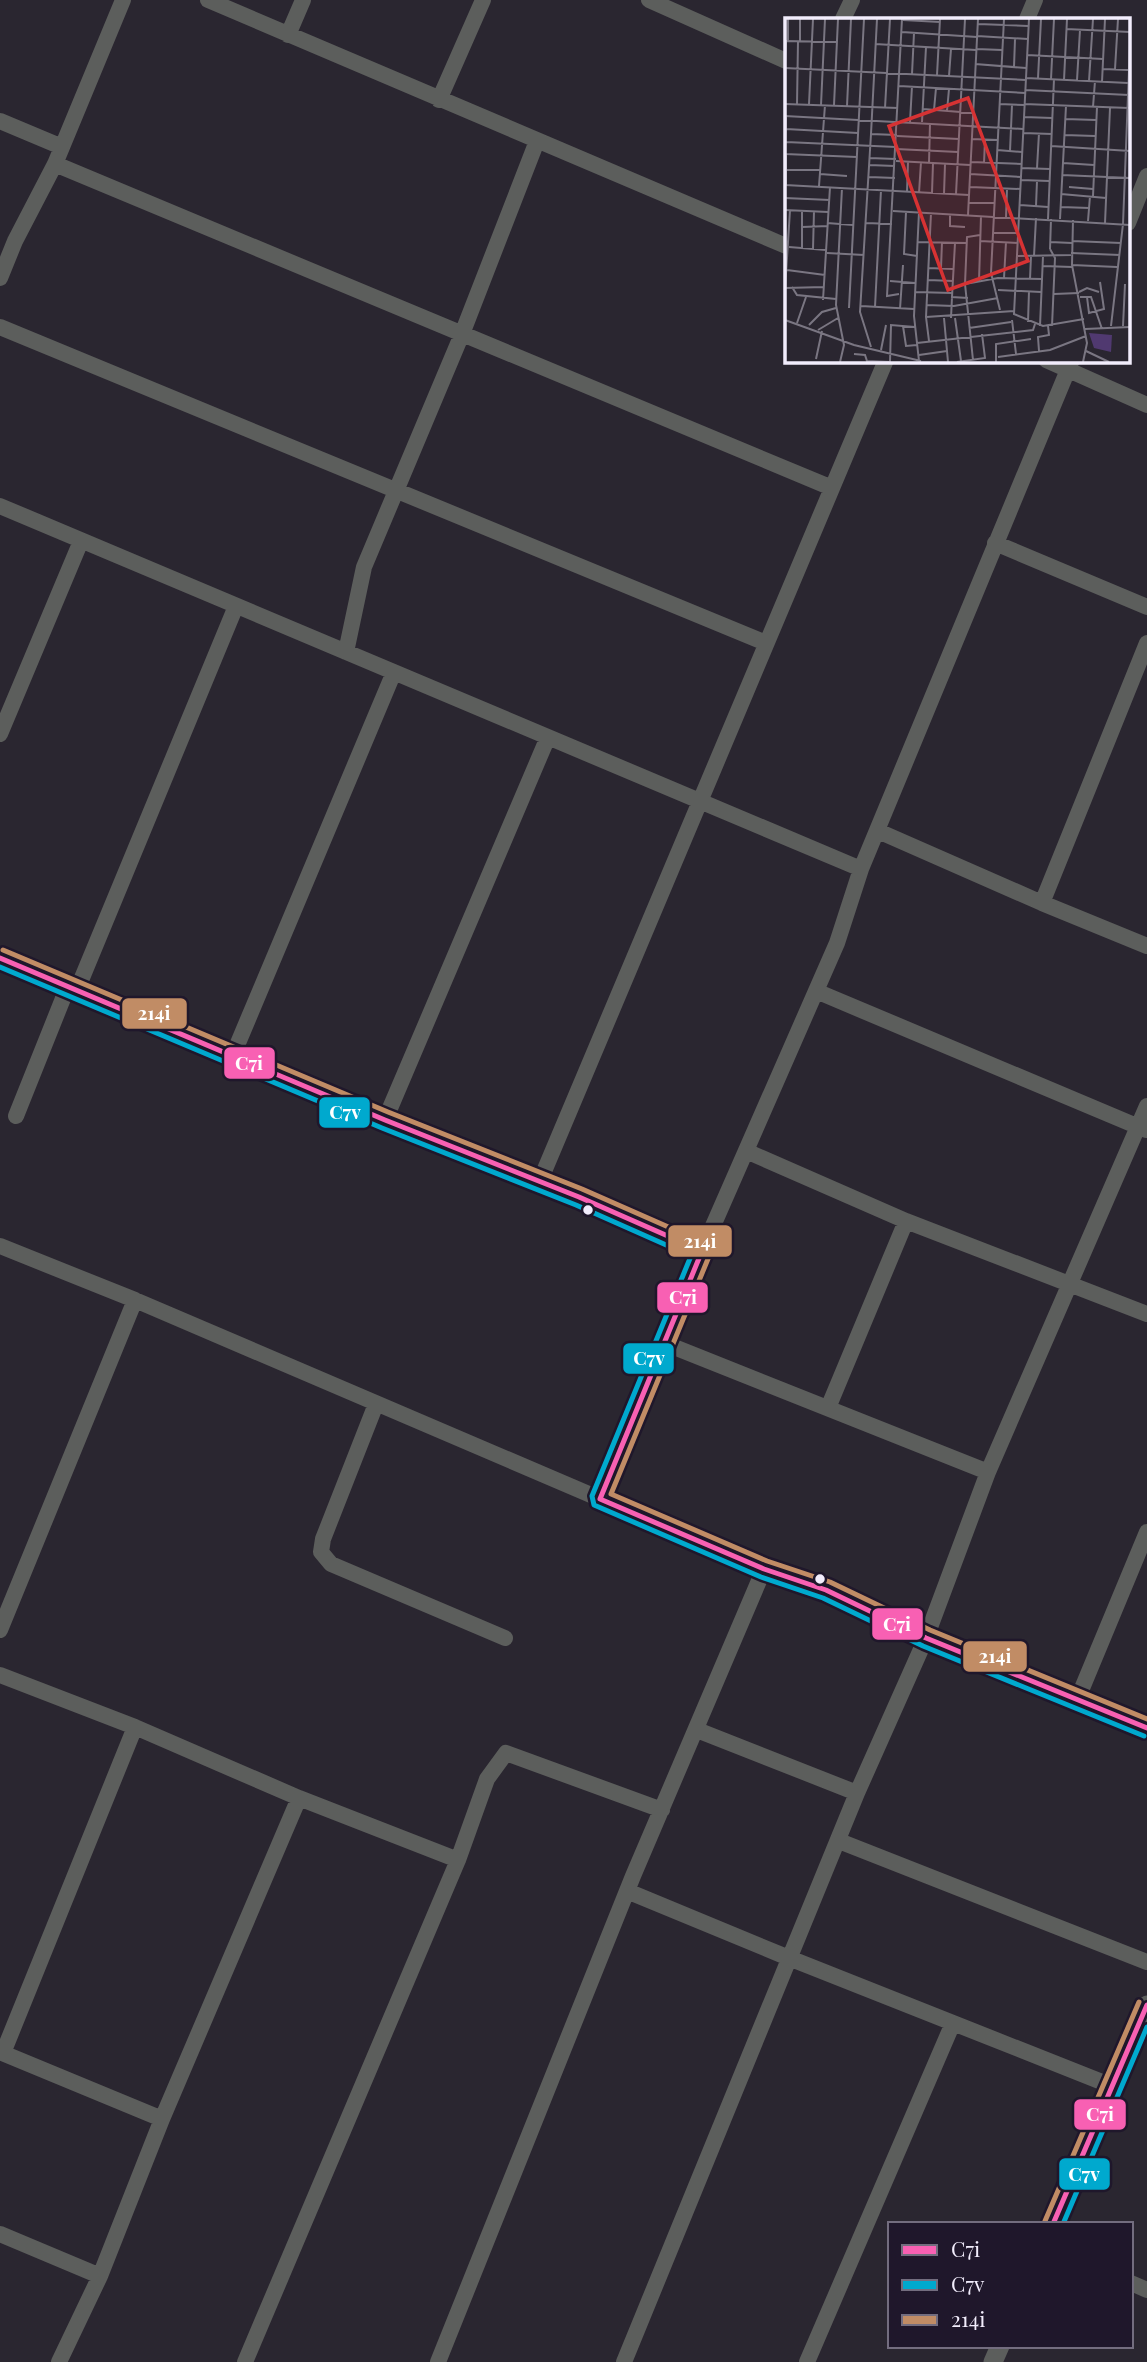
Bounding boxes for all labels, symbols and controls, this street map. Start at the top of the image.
inset map [785,18,1130,362]
line badge: 214i [121,997,188,1030]
text: 214i [137,999,171,1025]
line badge: C7i [223,1046,276,1080]
text: C7i [235,1049,263,1075]
line badge: C7v [318,1096,371,1129]
text: C7v [329,1098,361,1124]
unlabelled marker [581,1203,595,1217]
line badge: 214i [667,1224,733,1258]
text: 214i [683,1227,717,1253]
line badge: C7i [656,1281,709,1314]
text: C7i [669,1283,697,1309]
line badge: C7v [622,1342,675,1375]
text: C7v [633,1344,665,1370]
unlabelled marker [813,1572,827,1586]
line badge: C7i [871,1607,924,1641]
text: C7i [883,1610,911,1636]
line badge: 214i [962,1640,1028,1673]
text: 214i [978,1642,1012,1668]
line badge: C7i [1073,2098,1127,2131]
text: C7i [1086,2100,1114,2126]
line badge: C7v [1058,2157,1111,2191]
text: C7v [1068,2160,1100,2186]
legend [888,2222,1133,2348]
text: C7i [951,2234,980,2262]
text: C7v [951,2269,985,2297]
text: 214i [951,2304,985,2332]

